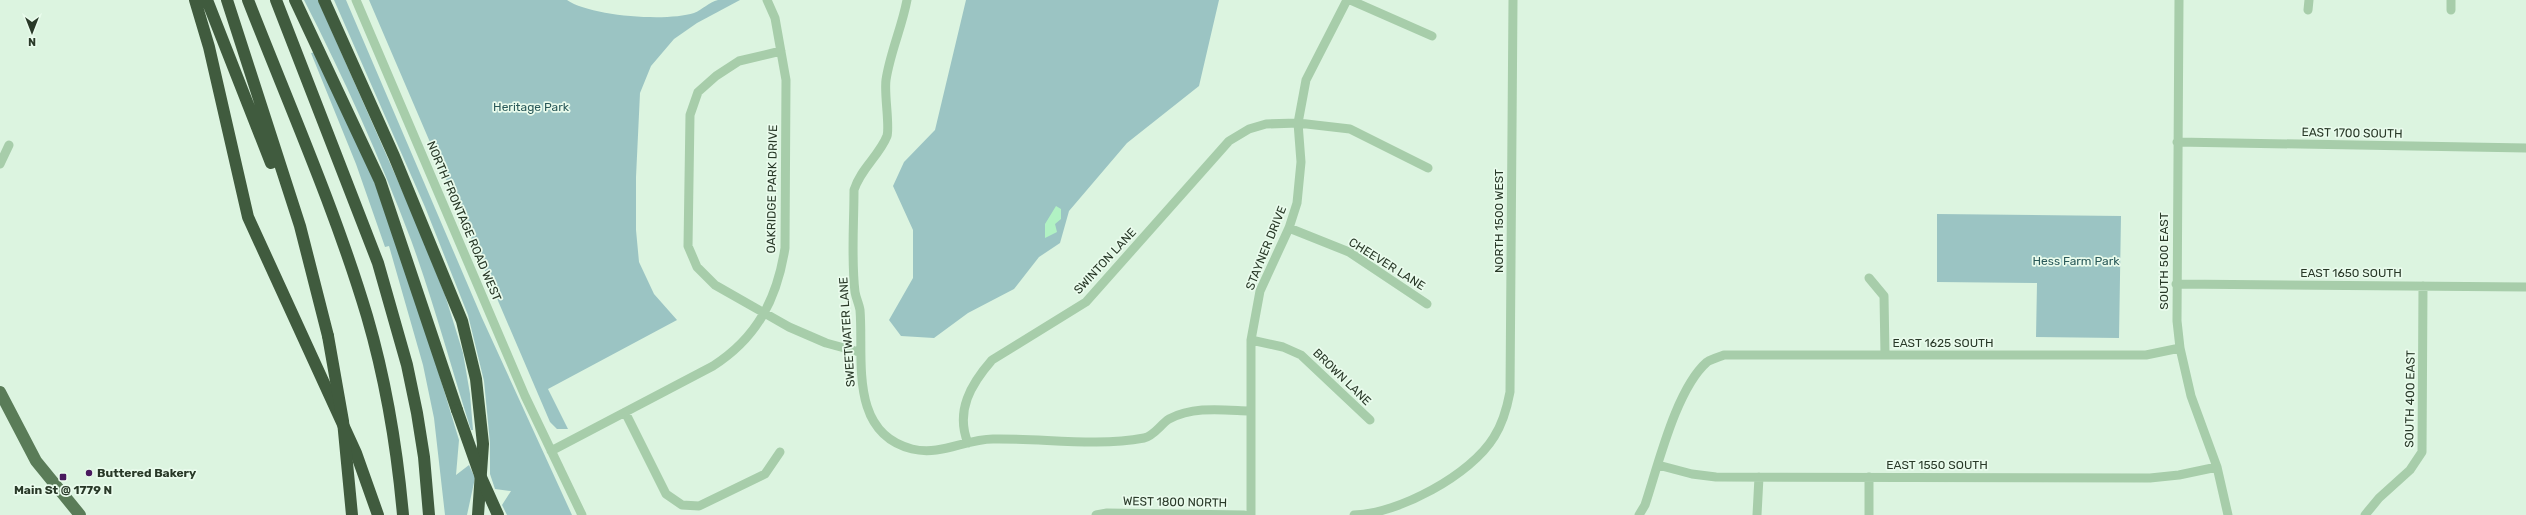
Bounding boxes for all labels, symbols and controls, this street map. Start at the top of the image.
north arrow [12,12,52,52]
text: N [28,35,36,48]
park label: Heritage Park [493,100,570,114]
street label: OAKRIDGE PARK DRIVE [764,125,780,253]
street label: EAST 1700 SOUTH [2301,125,2403,141]
street label: NORTH FRONTAGE ROAD WEST [424,139,504,303]
street label: NORTH 1500 WEST [1492,169,1506,273]
street label: STAYNER DRIVE [1243,204,1289,292]
street label: SOUTH 500 EAST [2157,212,2171,310]
street label: SWINTON LANE [1071,225,1139,297]
street label: CHEEVER LANE [1346,235,1428,293]
park label: Hess Farm Park [2033,254,2120,268]
street label: EAST 1650 SOUTH [2300,266,2402,280]
street label: SWEETWATER LANE [836,276,858,388]
street label: EAST 1625 SOUTH [1892,336,1994,350]
street label: BROWN LANE [1310,346,1374,408]
street label: SOUTH 400 EAST [2402,350,2418,448]
street label: EAST 1550 SOUTH [1886,458,1988,472]
place label: Buttered Bakery [97,466,196,480]
marker: Buttered Bakery [84,468,94,478]
marker: Main St @ 1779 N [58,472,68,482]
place label: Main St @ 1779 N [14,483,112,497]
street label: WEST 1800 NORTH [1123,494,1227,510]

